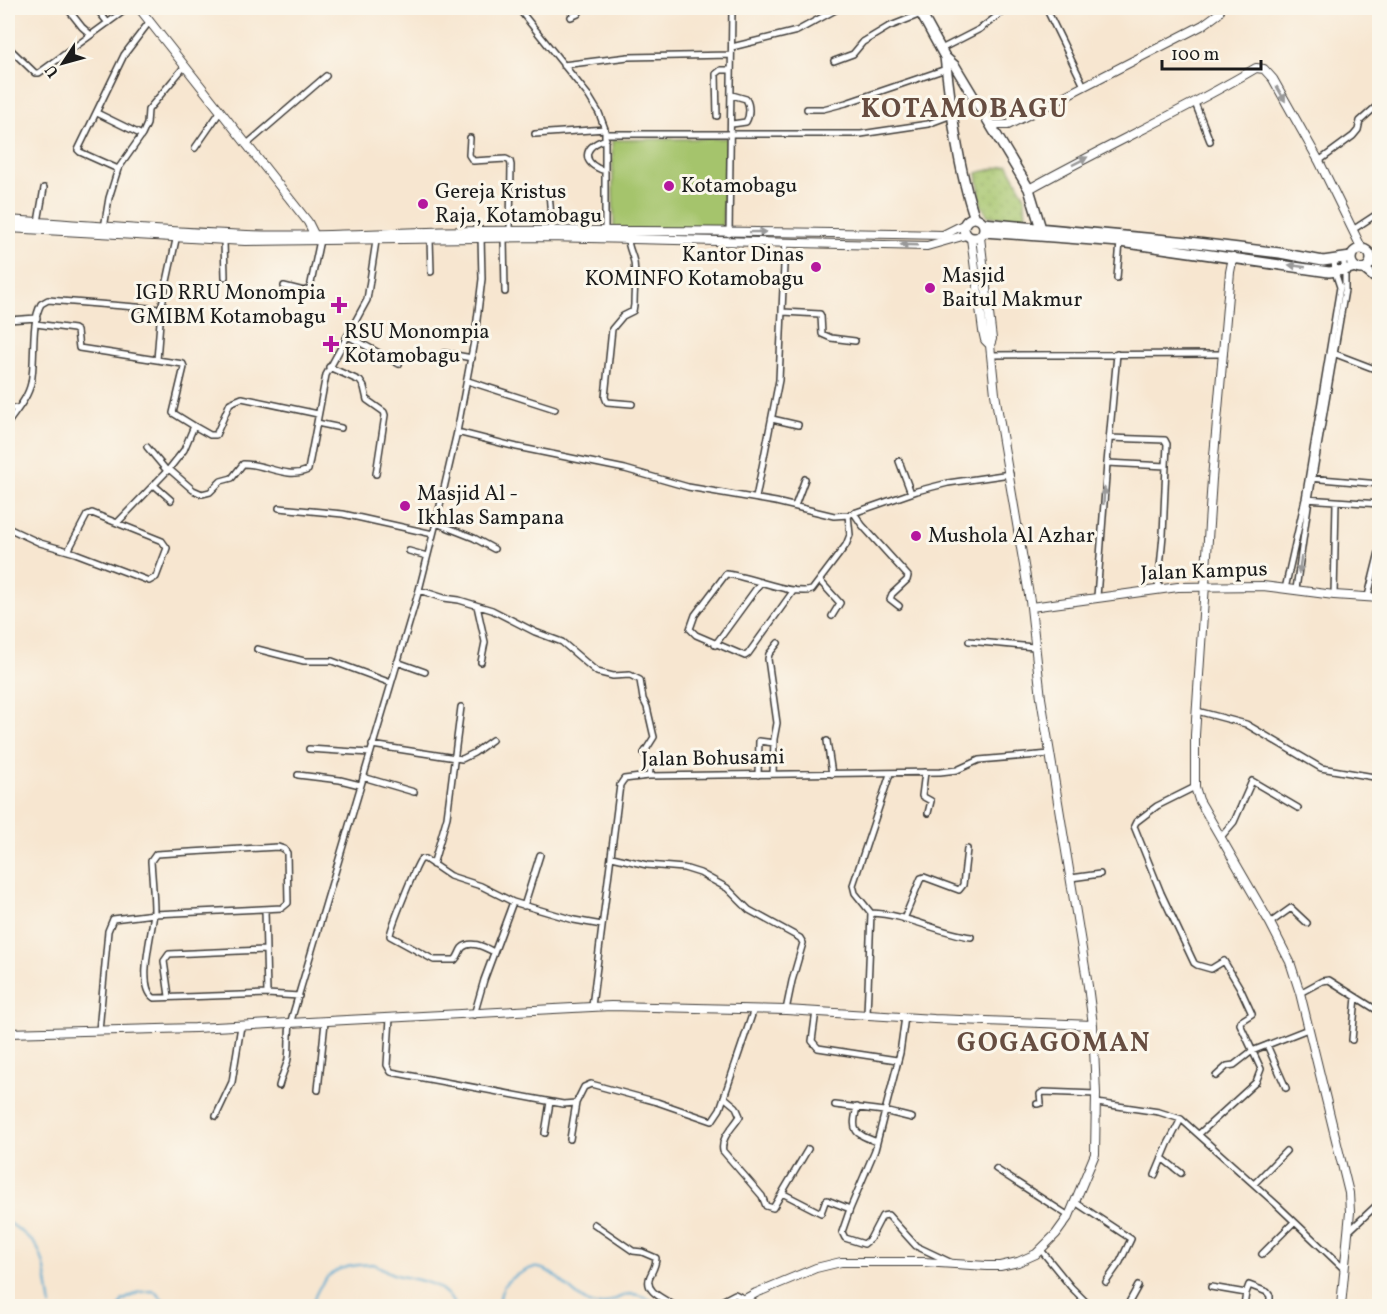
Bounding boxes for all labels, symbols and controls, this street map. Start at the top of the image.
north arrow [33,33,93,93]
scale bar [1162,33,1261,71]
text: 100 m [1171,43,1220,68]
text: U [40,60,65,82]
one-way arrow [1276,86,1286,103]
district label: KOTAMOBAGU [861,91,1069,129]
one-way arrow [1072,156,1089,166]
place label: Kotamobagu [681,172,797,201]
place label: Gereja Kristus Raja, Kotamobagu [435,178,602,231]
marker: Kotamobagu [662,179,676,193]
marker: Gereja Kristus Raja, Kotamobagu [416,197,430,211]
one-way arrow [749,227,768,237]
one-way arrow [900,240,919,250]
place label: Kantor Dinas KOMINFO Kotamobagu [585,241,804,294]
marker: Kantor Dinas KOMINFO Kotamobagu [809,260,823,274]
one-way arrow [1288,261,1307,270]
place label: Masjid Baitul Makmur [942,262,1082,315]
place label: IGD RRU Monompia GMIBM Kotamobagu [131,279,326,332]
marker: Masjid Baitul Makmur [923,281,937,295]
marker: IGD RRU Monompia GMIBM Kotamobagu [330,296,348,314]
place label: RSU Monompia Kotamobagu [344,318,490,371]
marker: RSU Monompia Kotamobagu [322,335,340,353]
place label: Masjid Al - Ikhlas Sampana [417,480,564,533]
one-way arrow [1099,487,1109,506]
marker: Masjid Al - Ikhlas Sampana [398,499,412,513]
place label: Mushola Al Azhar [928,522,1095,551]
marker: Mushola Al Azhar [909,529,923,543]
street label: Jalan Kampus [1140,555,1268,589]
one-way arrow [1295,555,1304,574]
street label: Jalan Bohusami [641,743,785,775]
district label: GOGAGOMAN [957,1025,1151,1063]

